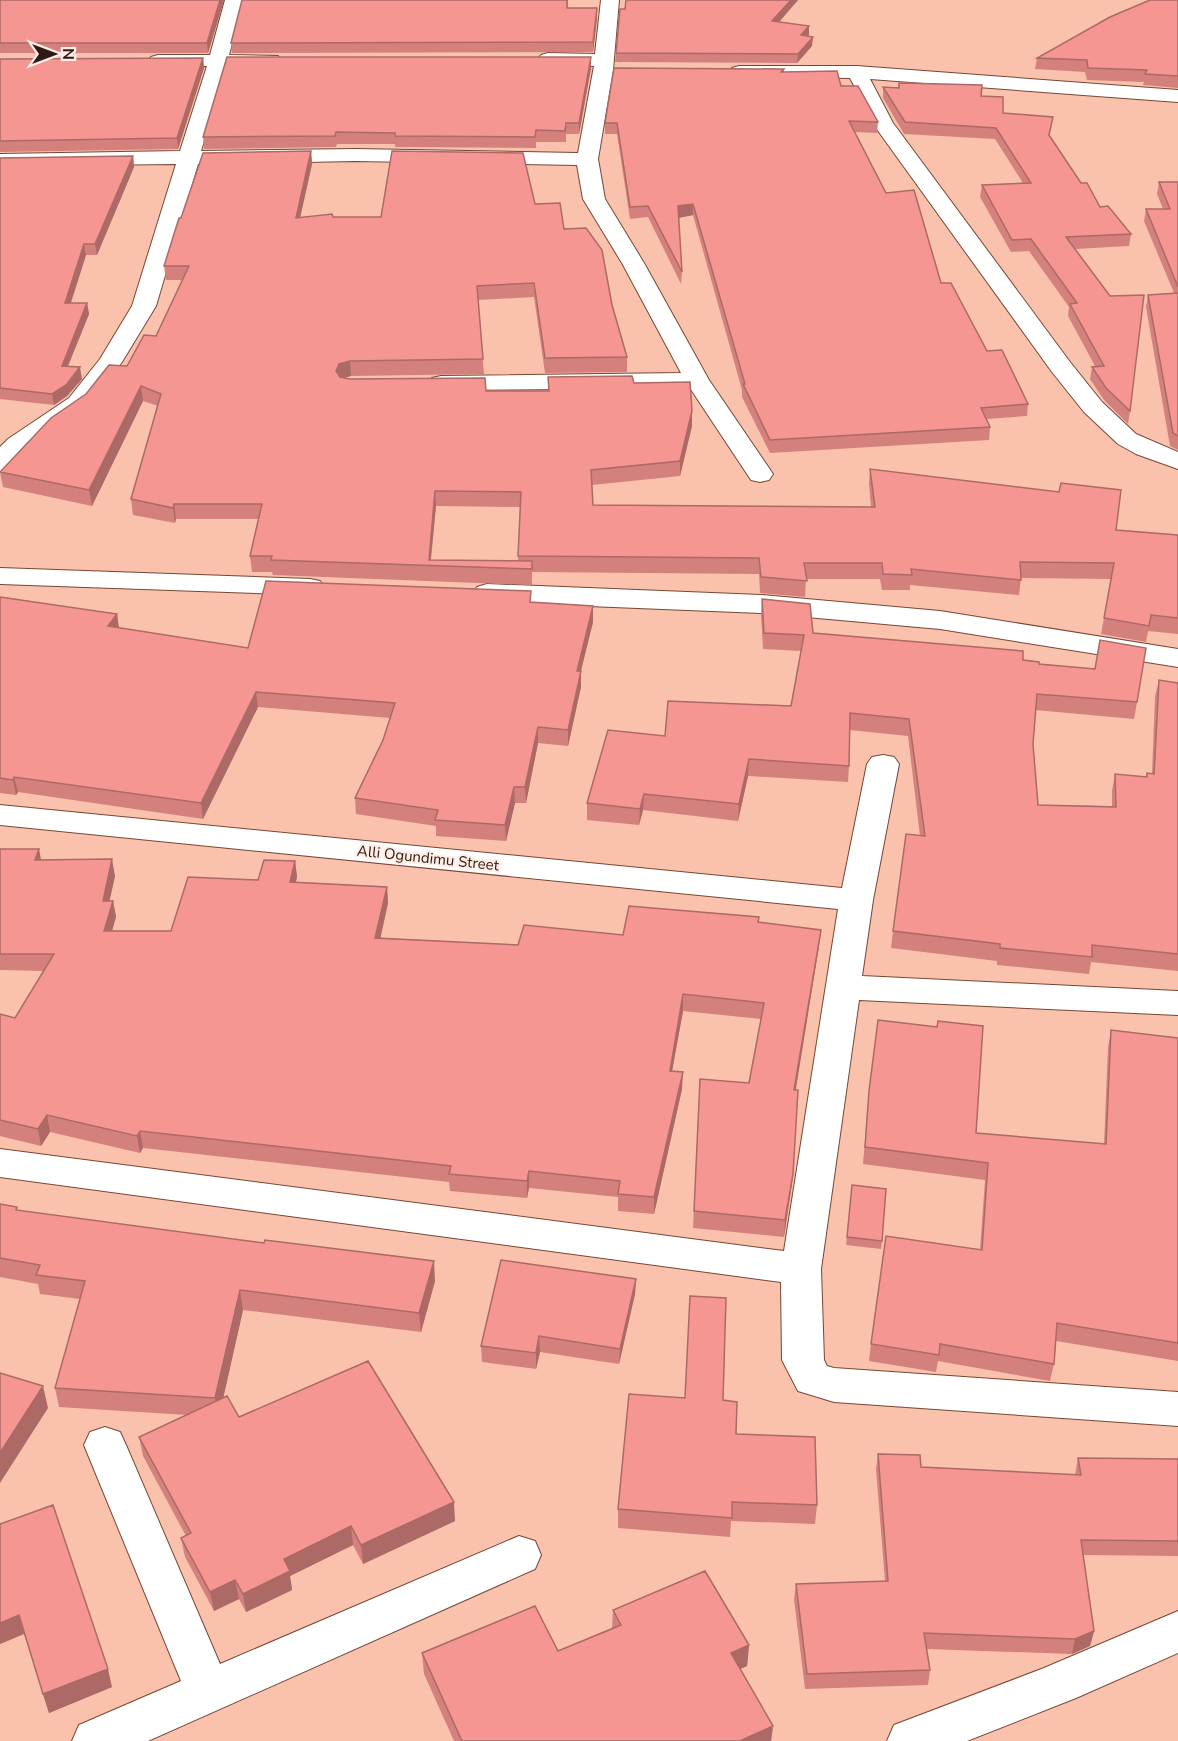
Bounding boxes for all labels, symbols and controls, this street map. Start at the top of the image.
north arrow [24,24,84,84]
text: N [57,48,79,60]
street label: Alli Ogundimu Street [356,841,501,875]

